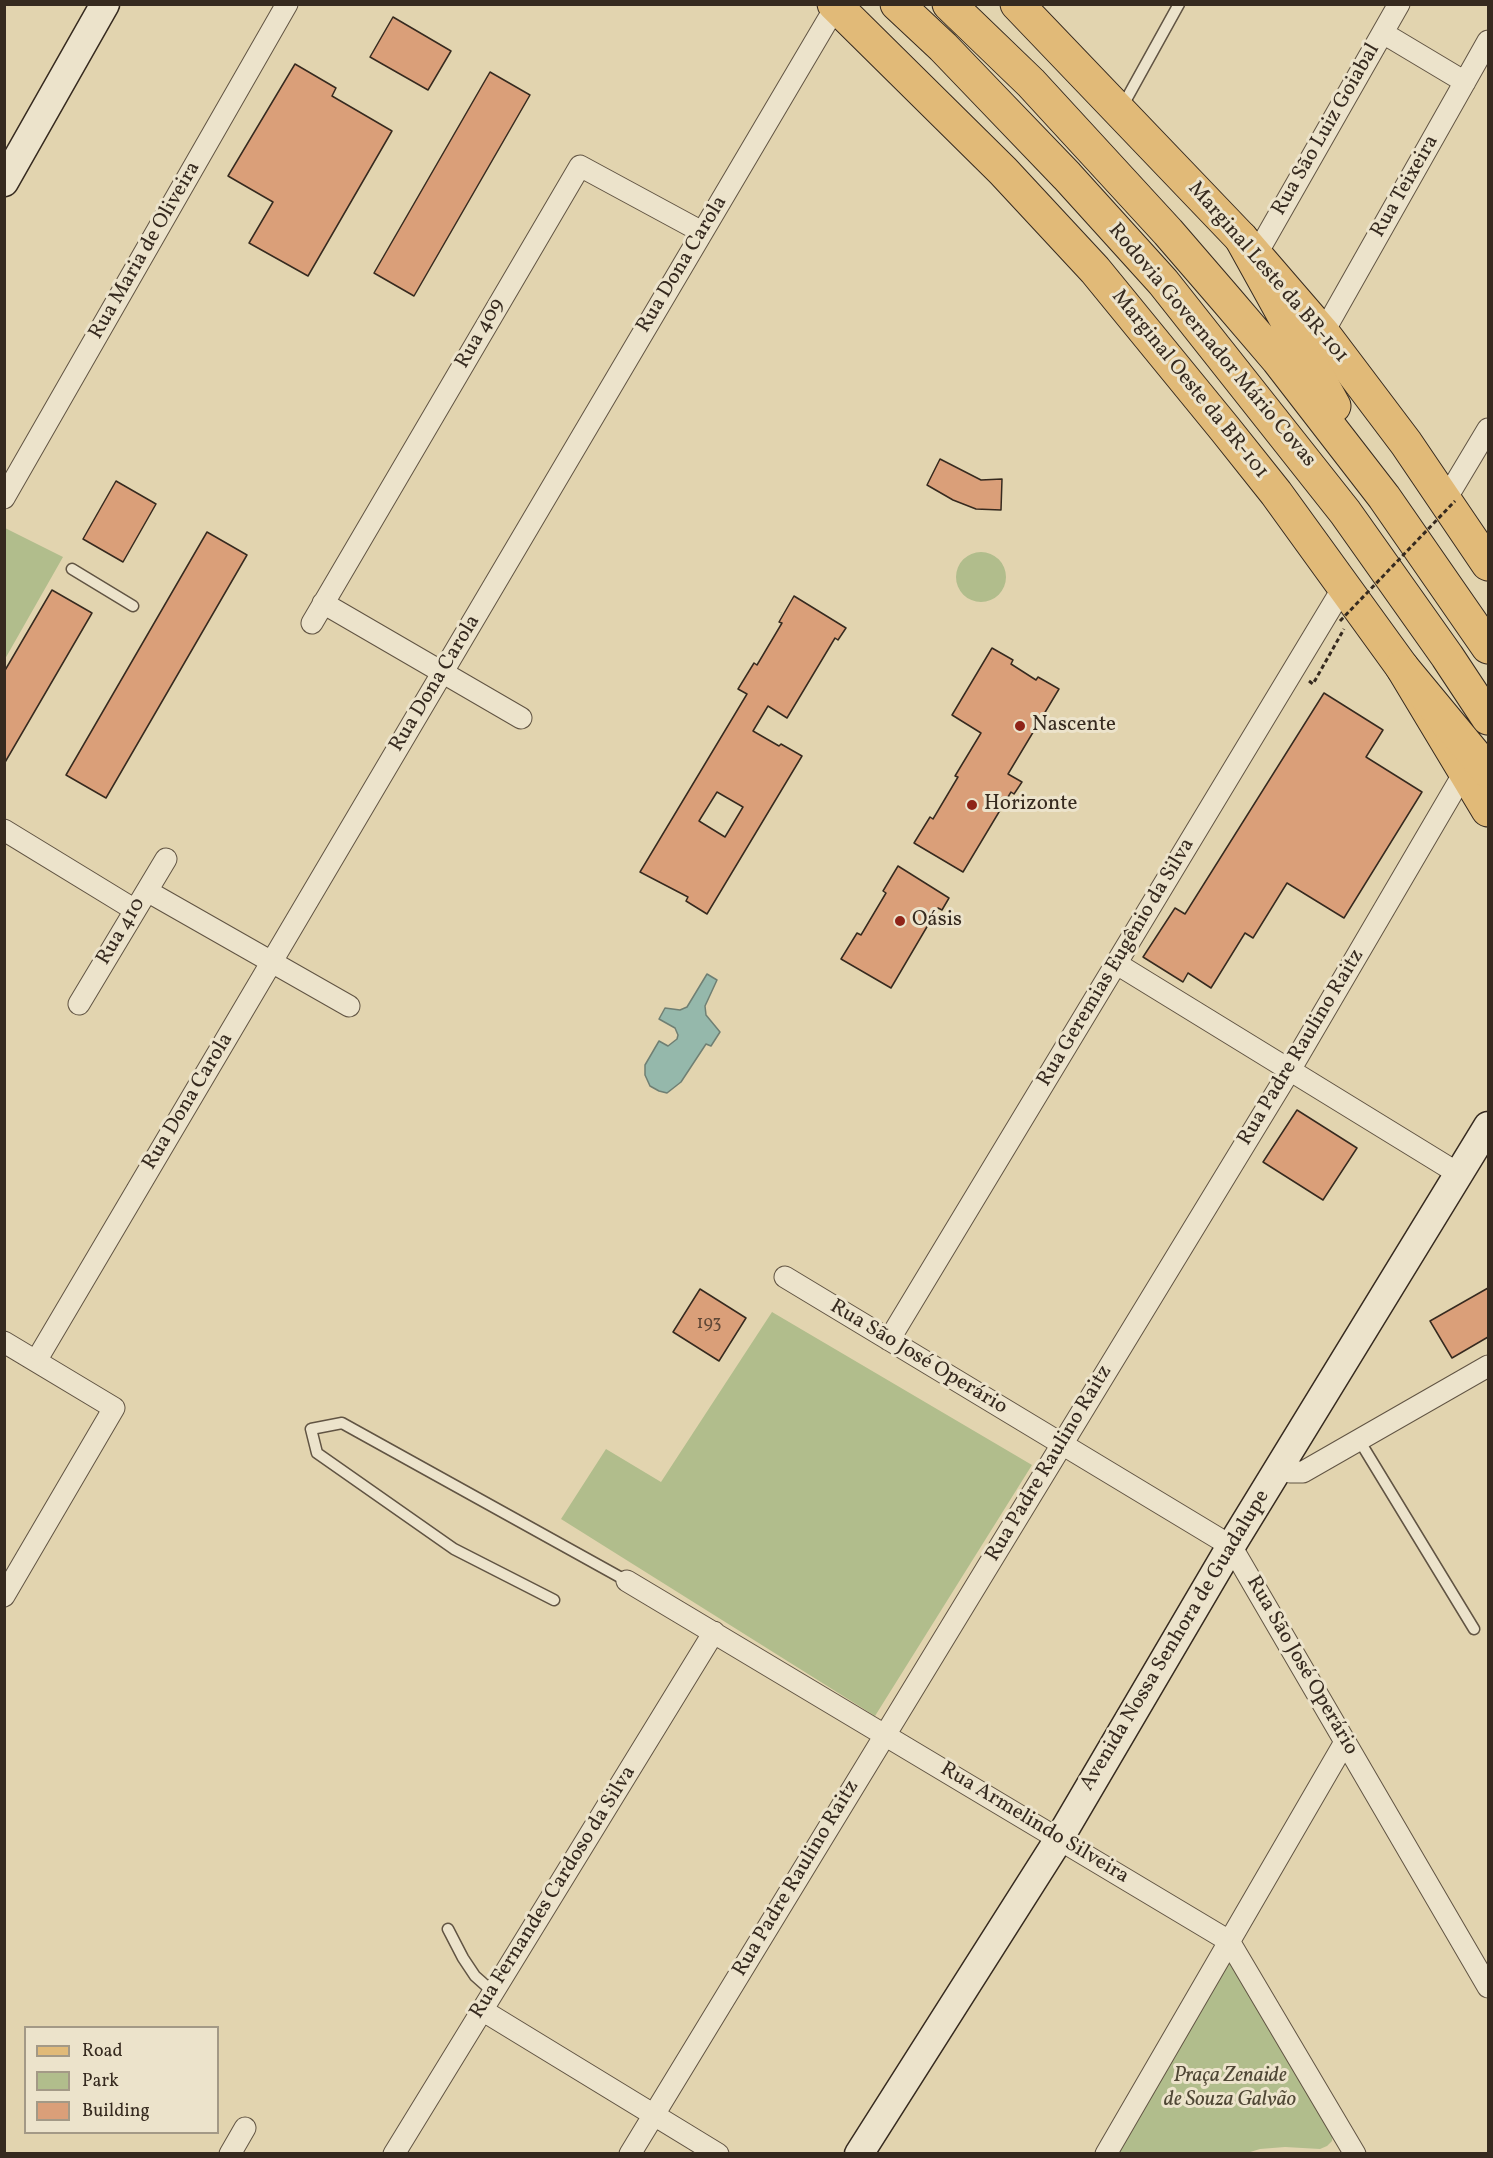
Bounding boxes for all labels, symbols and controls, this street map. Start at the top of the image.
street label: Rua São Luiz Goiabal [1267,39,1387,221]
street label: Rua Teixeira [1367,131,1445,243]
street label: Rua Maria de Oliveira [85,158,207,344]
street label: Marginal Leste da BR-101 [1181,177,1353,369]
street label: Rua Dona Carola [632,192,734,338]
street label: Rodovia Governador Mário Covas [1102,219,1320,473]
street label: Marginal Oeste da BR-101 [1105,285,1273,485]
street label: Rua 409 [451,294,511,374]
street label: Rua Dona Carola [385,611,487,757]
place label: Nascente [1032,713,1116,739]
marker: Nascente [1013,719,1027,733]
place label: Horizonte [984,792,1077,818]
marker: Horizonte [965,798,979,812]
street label: Rua Geremias Eugênio da Silva [1033,834,1201,1092]
street label: Rua 410 [92,894,152,970]
place label: Oásis [912,908,962,934]
marker: Oásis [893,914,907,928]
street label: Rua Padre Raulino Raitz [1233,945,1371,1151]
street label: Rua Dona Carola [138,1029,240,1175]
street label: Rua São José Operário [825,1295,1011,1421]
house number: 193 [696,1314,722,1336]
street label: Rua Padre Raulino Raitz [981,1361,1119,1567]
street label: Avenida Nossa Senhora de Guadalupe [1076,1486,1276,1796]
street label: Rua São José Operário [1239,1572,1363,1760]
street label: Rua Armelindo Silveira [935,1758,1133,1890]
street label: Rua Fernandes Cardoso da Silva [466,1762,642,2024]
street label: Rua Padre Raulino Raitz [728,1776,866,1982]
legend [24,2026,219,2134]
text: Road [82,2039,123,2064]
park label: Praça Zenaide de Souza Galvão [1164,2064,1296,2114]
text: Park [82,2069,119,2094]
text: Building [82,2099,150,2124]

